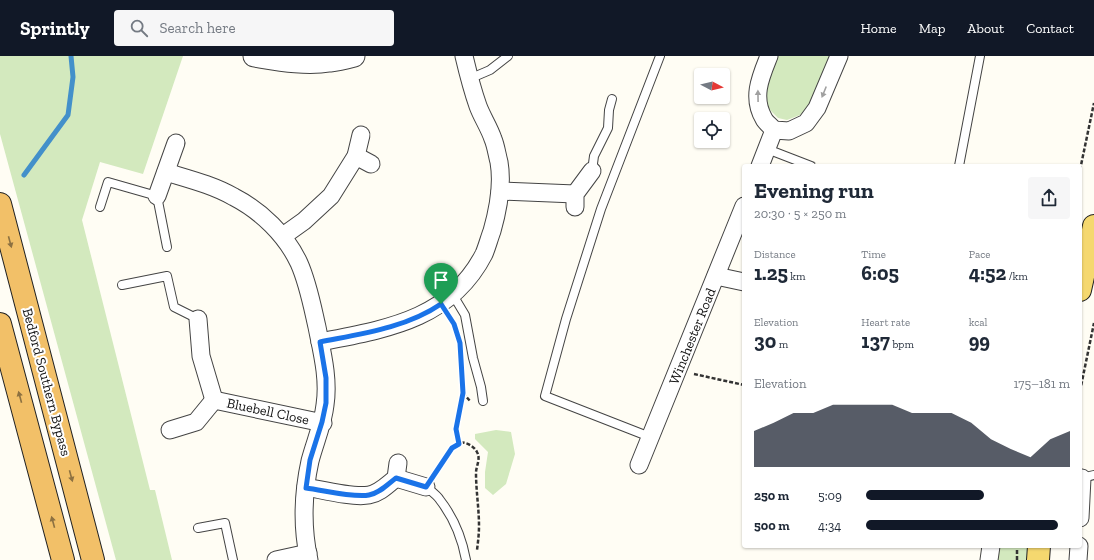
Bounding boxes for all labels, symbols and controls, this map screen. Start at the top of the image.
search box [114,10,394,46]
text: Sprintly [20,17,90,40]
icon: search [128,17,150,39]
text: Search here [160,19,236,37]
text: Home [861,20,897,37]
text: Map [919,20,945,37]
text: About [967,20,1004,37]
text: Contact [1026,20,1074,37]
north arrow [694,68,730,104]
map controls [694,68,730,148]
one-way arrow [821,87,827,99]
one-way arrow [755,89,761,102]
button: locate [694,112,730,148]
text: Evening run [754,177,874,204]
button: share [1028,177,1070,219]
text: 20:30 · 5 × 250 m [754,206,846,221]
one-way arrow [7,236,13,248]
text: Distance [754,248,796,261]
text: Time [861,248,886,261]
text: Pace [969,248,990,261]
text: 1.25 [754,261,788,285]
text: 6:05 [861,261,899,285]
text: 4:52 [969,261,1006,285]
pin [424,263,458,304]
icon: arrive [430,269,452,291]
text: km [788,270,806,283]
text: /km [1006,270,1028,283]
street label: Winchester Road [665,285,720,387]
street label: Bedford Southern Bypass [19,306,74,458]
text: Elevation [754,316,798,329]
text: Heart rate [861,316,910,329]
text: kcal [969,316,988,329]
text: 30 [754,329,776,353]
text: 137 [861,329,890,353]
text: 99 [969,329,990,353]
text: m [776,338,788,351]
text: bpm [890,338,914,351]
text: Elevation [754,376,806,391]
text: 175–181 m [1014,376,1070,391]
one-way arrow [16,391,22,403]
street label: Bluebell Close [225,394,311,429]
one-way arrow [69,470,75,482]
text: 250 m [754,488,789,503]
text: 5:09 [818,488,842,503]
one-way arrow [50,516,56,528]
text: 500 m [754,518,790,533]
text: 4:34 [818,518,841,533]

